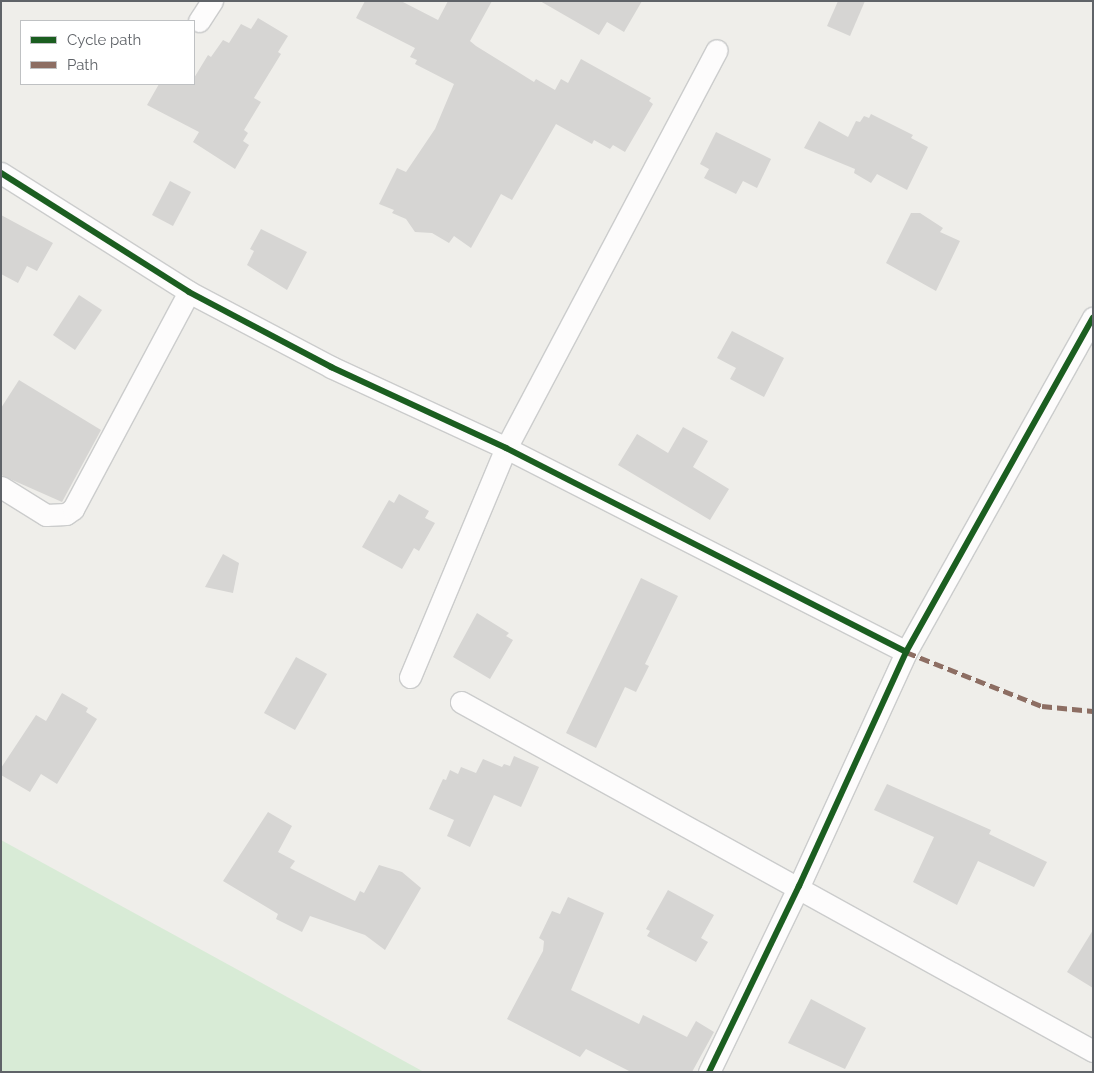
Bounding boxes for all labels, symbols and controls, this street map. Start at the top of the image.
legend [20,20,195,85]
text: Cycle path [67,31,141,49]
text: Path [67,56,98,74]

